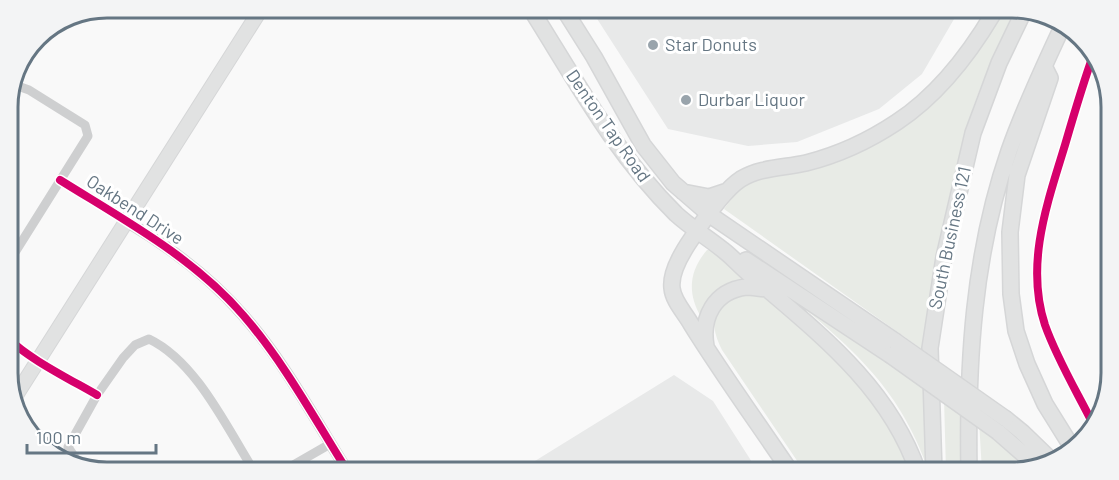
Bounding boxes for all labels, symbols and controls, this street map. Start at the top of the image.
place label: Star Donuts [665,33,757,55]
marker: Star Donuts [646,38,660,52]
street label: Denton Tap Road [562,65,656,186]
place label: Durbar Liquor [698,88,805,110]
marker: Durbar Liquor [679,93,693,107]
street label: South Business 121 [923,164,975,311]
street label: Oakbend Drive [83,170,188,249]
scale bar [27,417,156,455]
text: 100 m [36,426,81,448]

